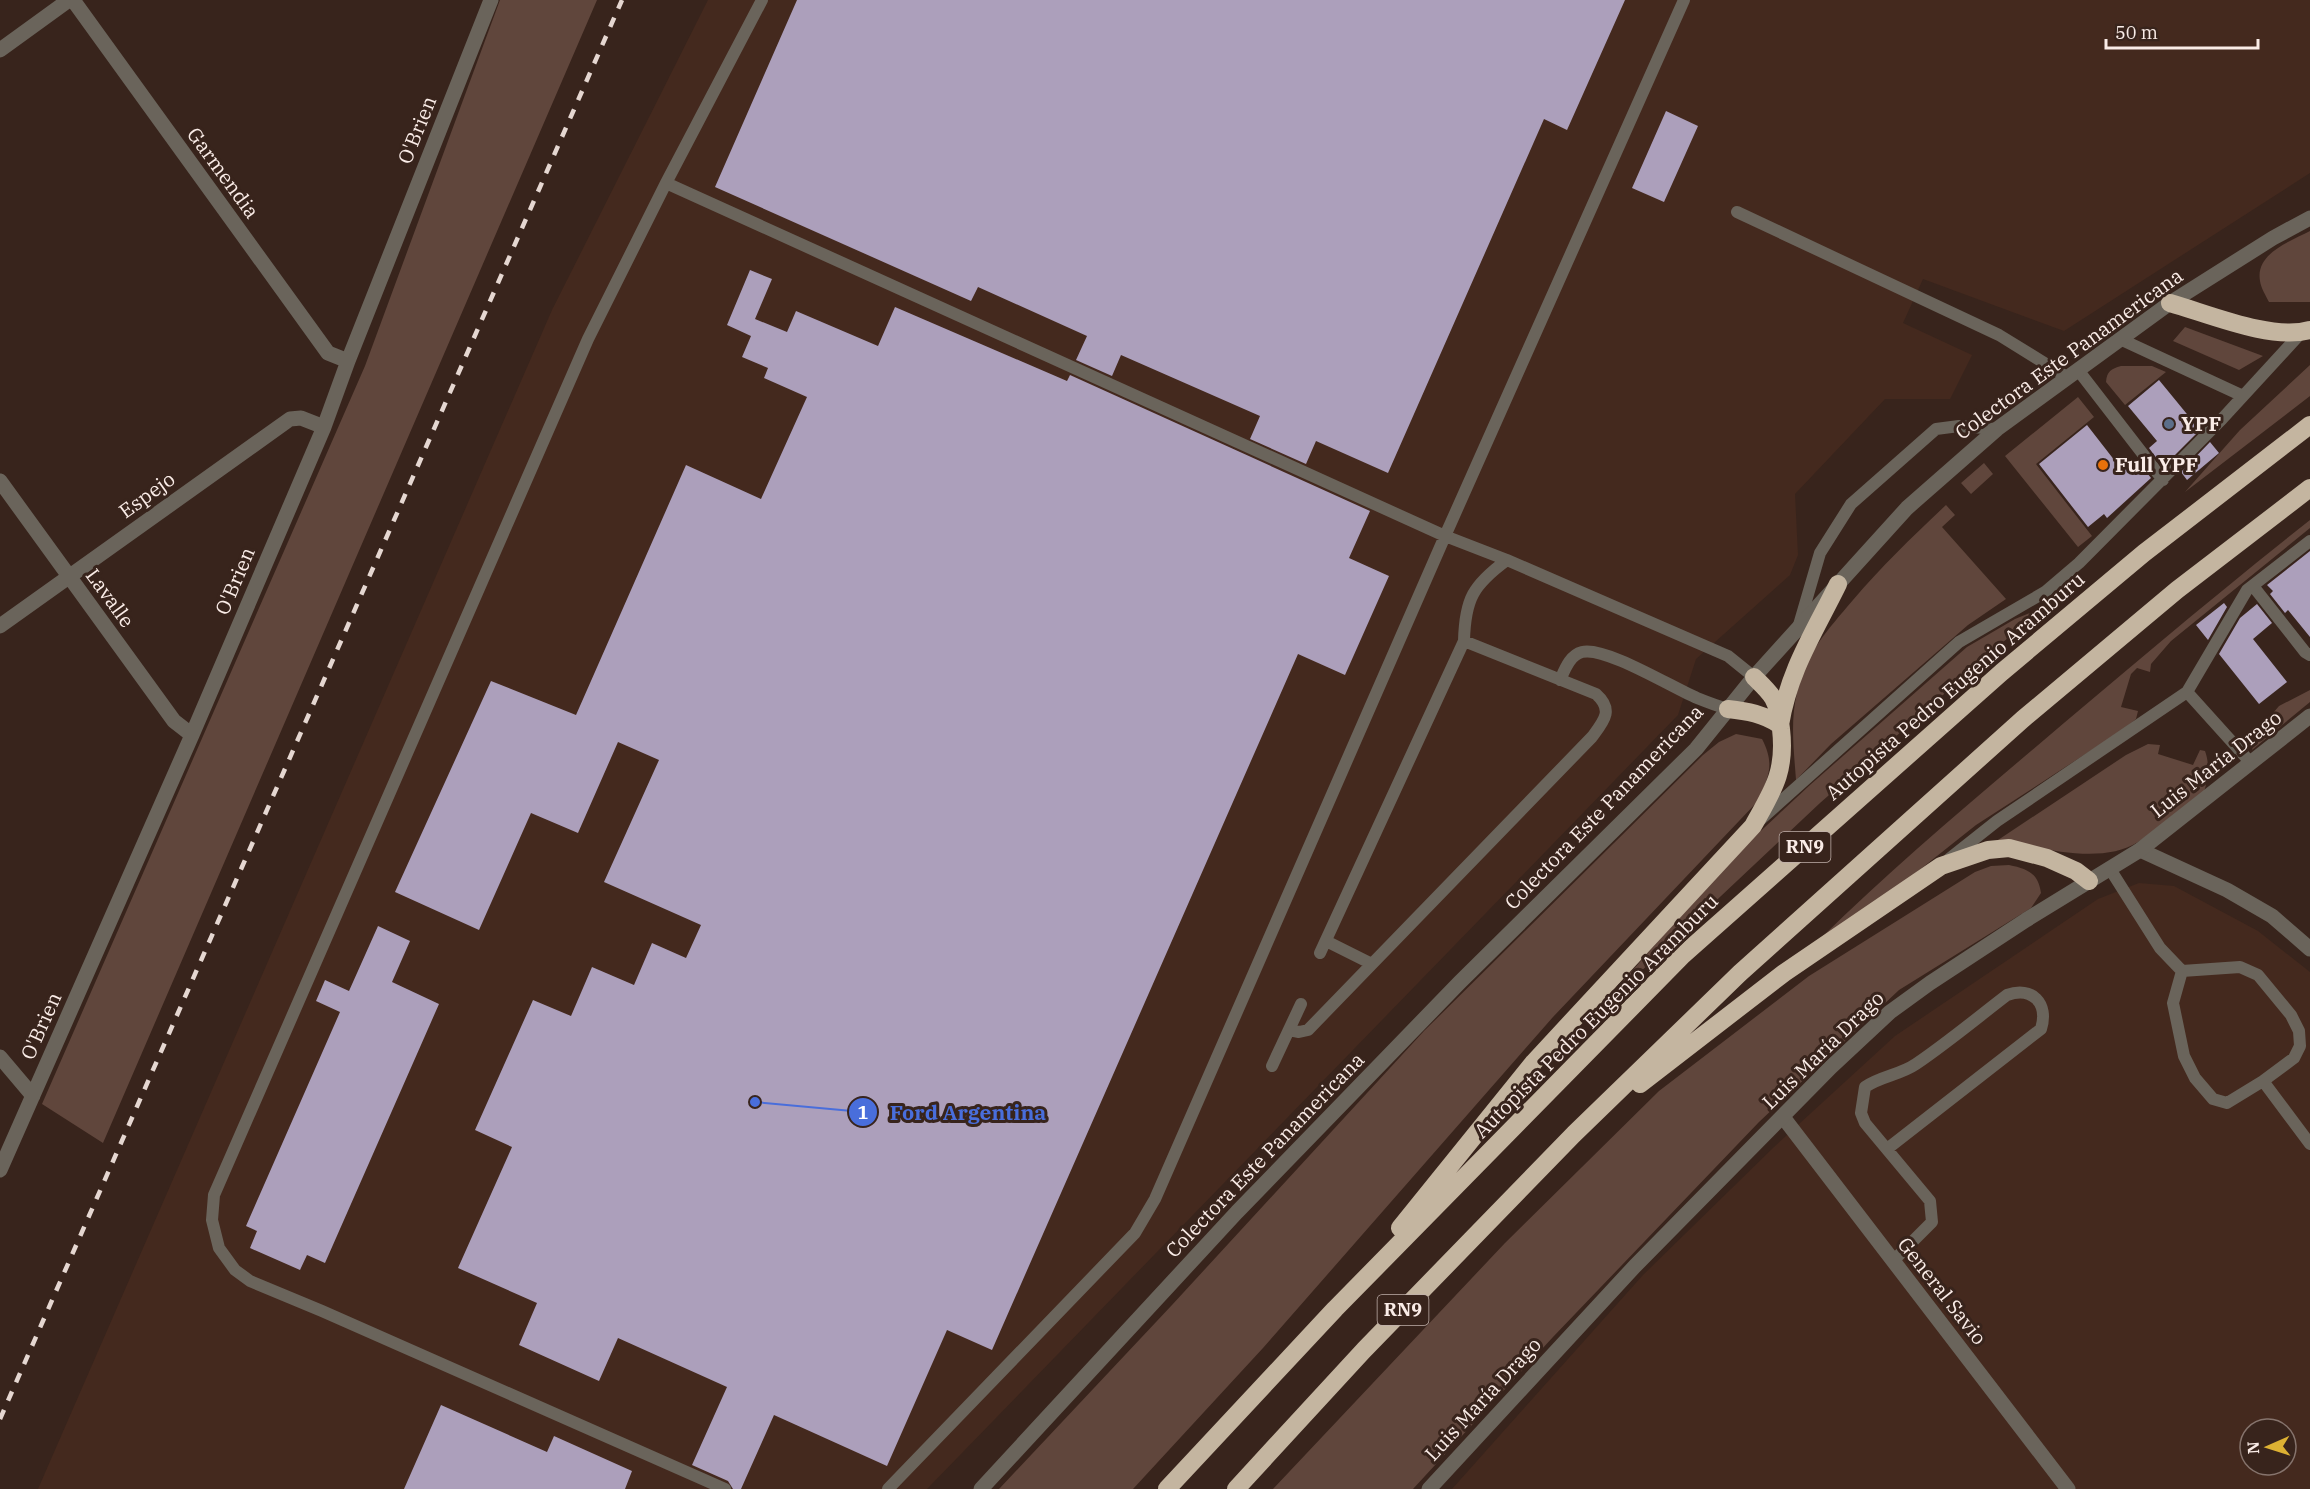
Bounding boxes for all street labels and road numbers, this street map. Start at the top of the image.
street label: O'Brien [391,92,442,168]
street label: Garmendia [181,122,266,224]
street label: Colectora Este Panamericana [1949,262,2188,445]
street label: Espejo [113,465,180,524]
street label: O'Brien [208,543,261,619]
street label: Lavalle [80,563,141,633]
street label: Autopista Pedro Eugenio Aramburu [1819,566,2090,806]
street label: Colectora Este Panamericana [1498,698,1709,915]
street label: Luis María Drago [2144,704,2287,823]
road number: RN9 [1780,832,1830,862]
street label: Autopista Pedro Eugenio Aramburu [1468,888,1724,1144]
street label: Luis María Drago [1756,984,1889,1115]
street label: O'Brien [14,988,67,1064]
street label: Colectora Este Panamericana [1159,1046,1370,1263]
street label: General Savio [1892,1231,1993,1350]
road number: RN9 [1378,1295,1428,1325]
street label: Luis María Drago [1418,1331,1547,1466]

